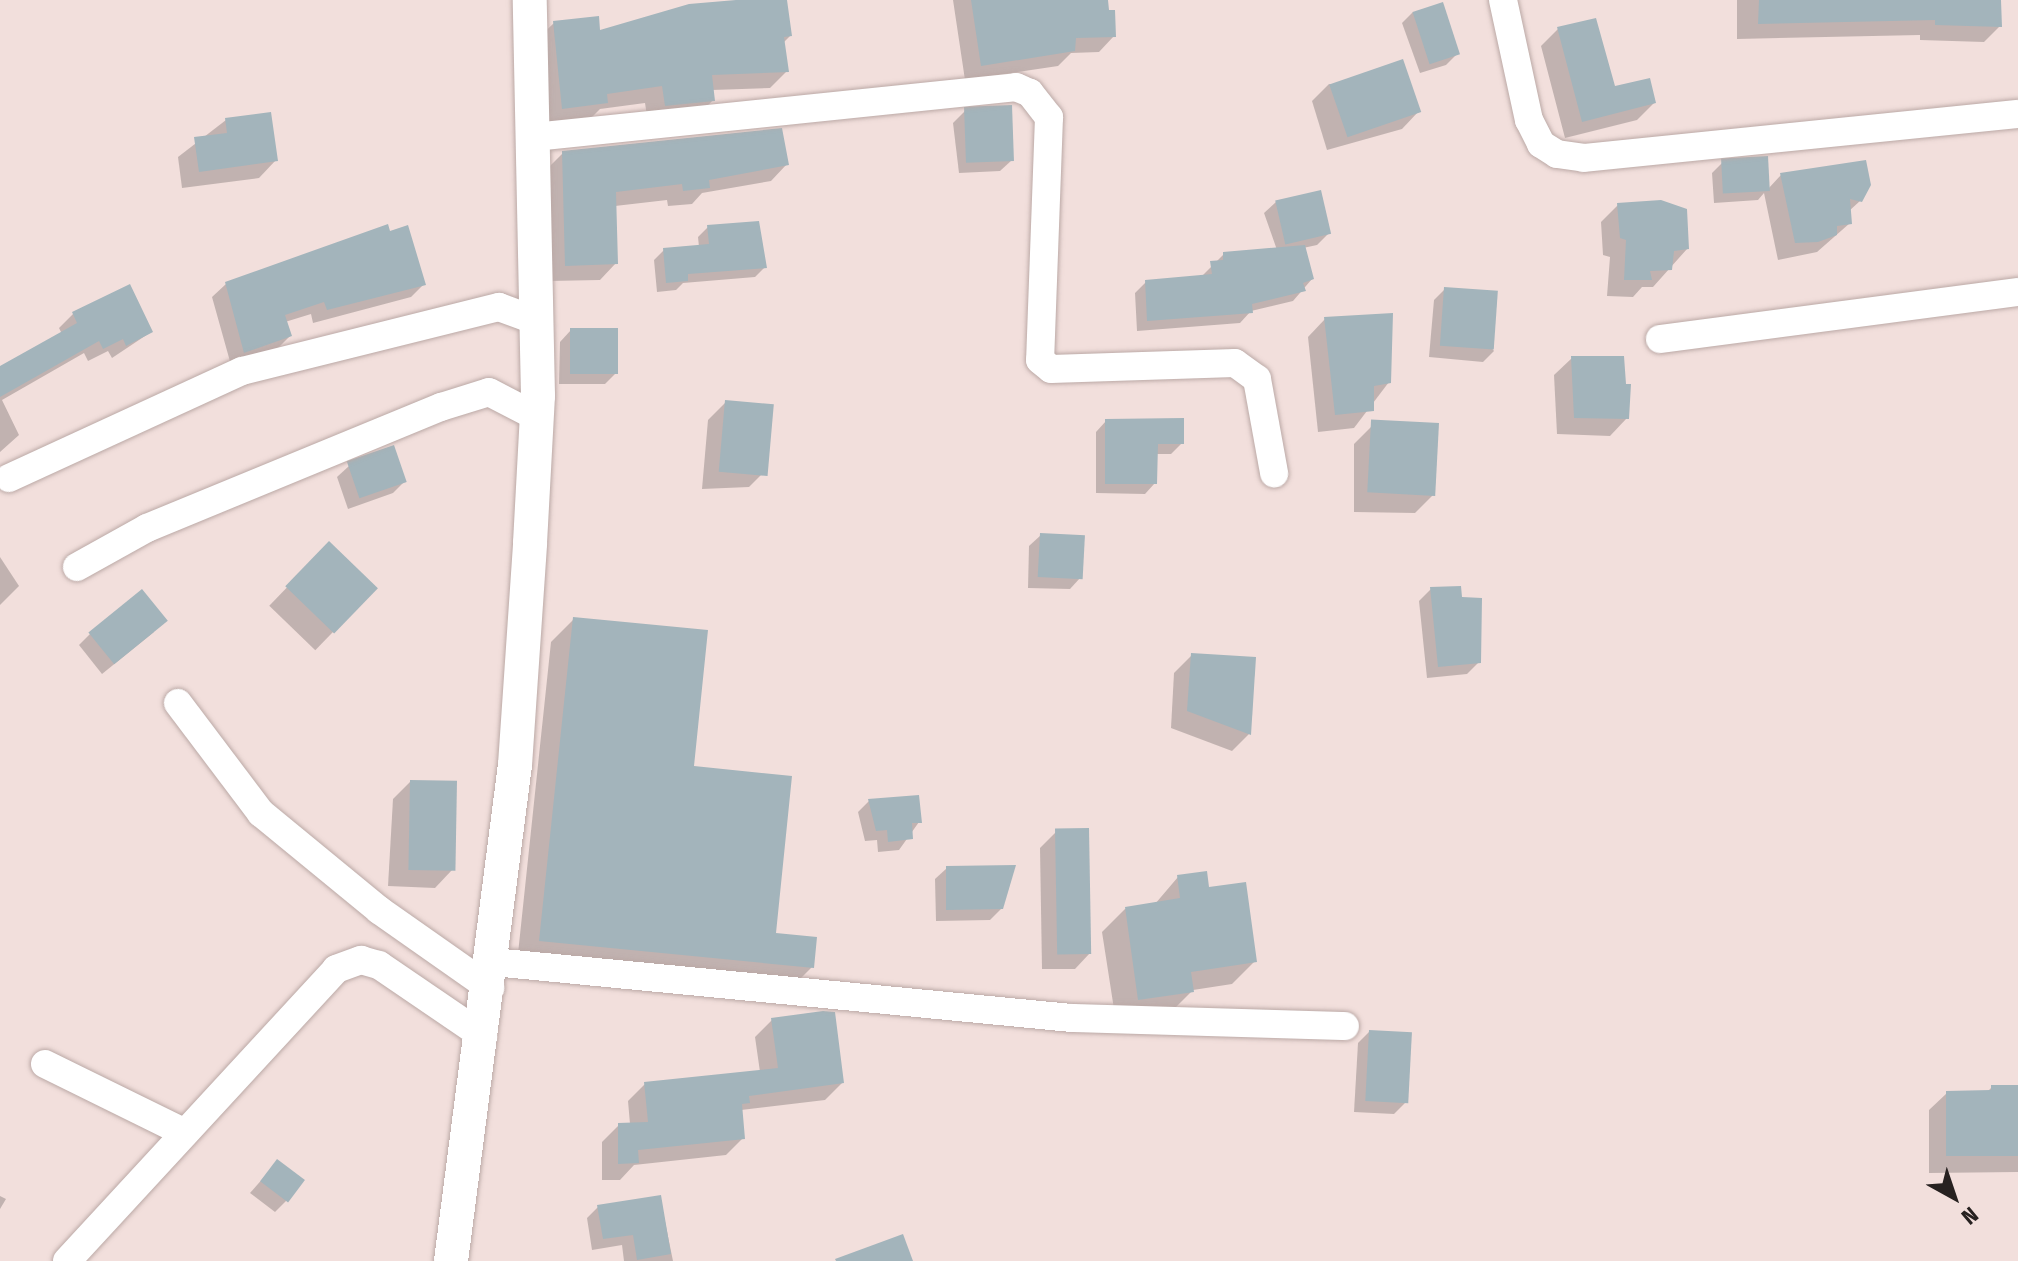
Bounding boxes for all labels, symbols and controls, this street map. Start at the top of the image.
north arrow [1914,1157,1994,1237]
text: N [1956,1201,1983,1230]

